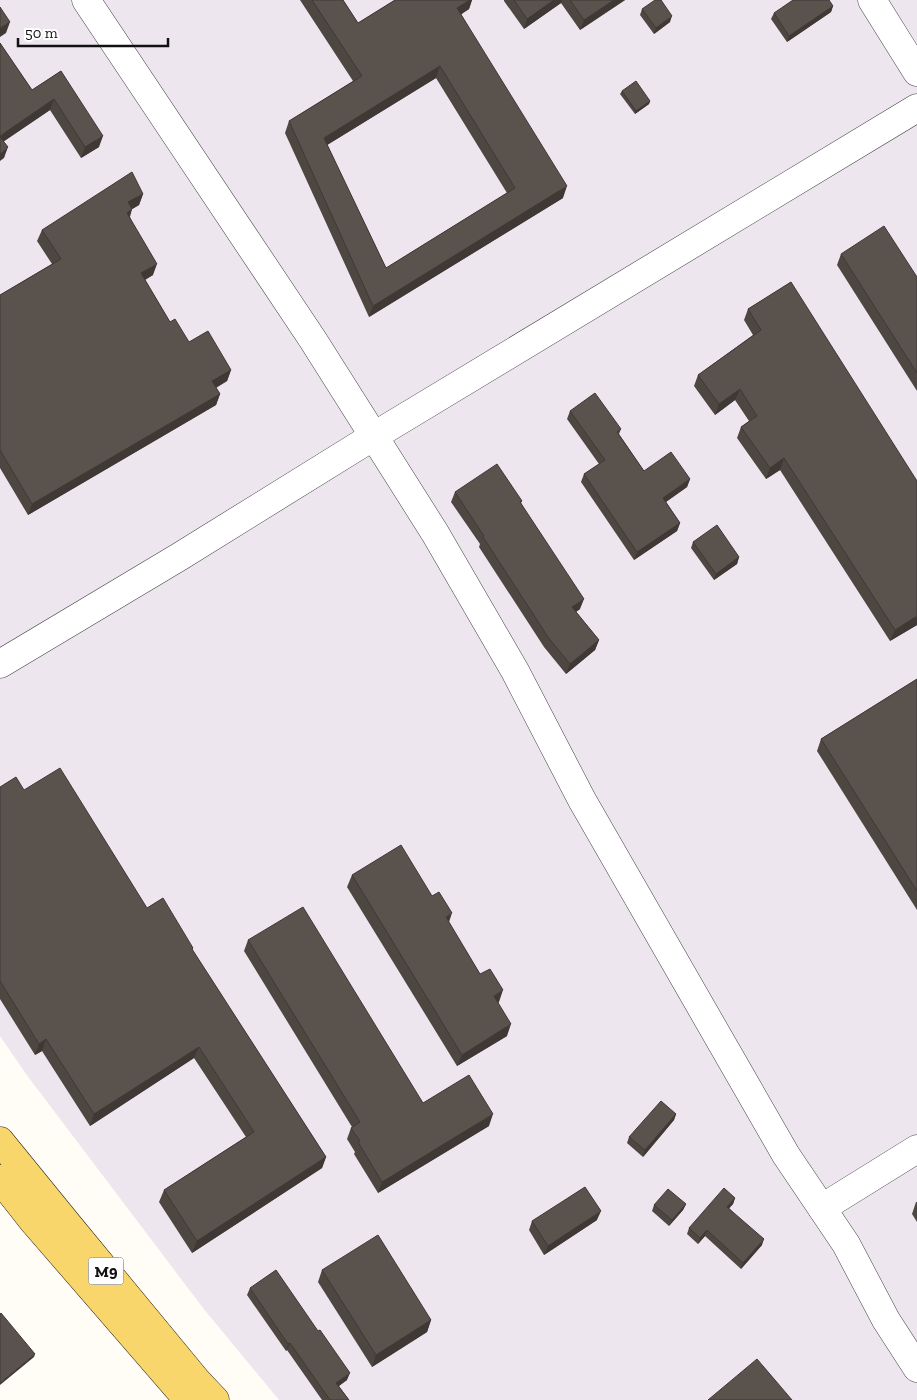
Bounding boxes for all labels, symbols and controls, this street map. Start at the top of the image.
scale bar [18,15,168,47]
text: 50 m [25,24,58,42]
road number: M9 [88,1258,124,1284]

